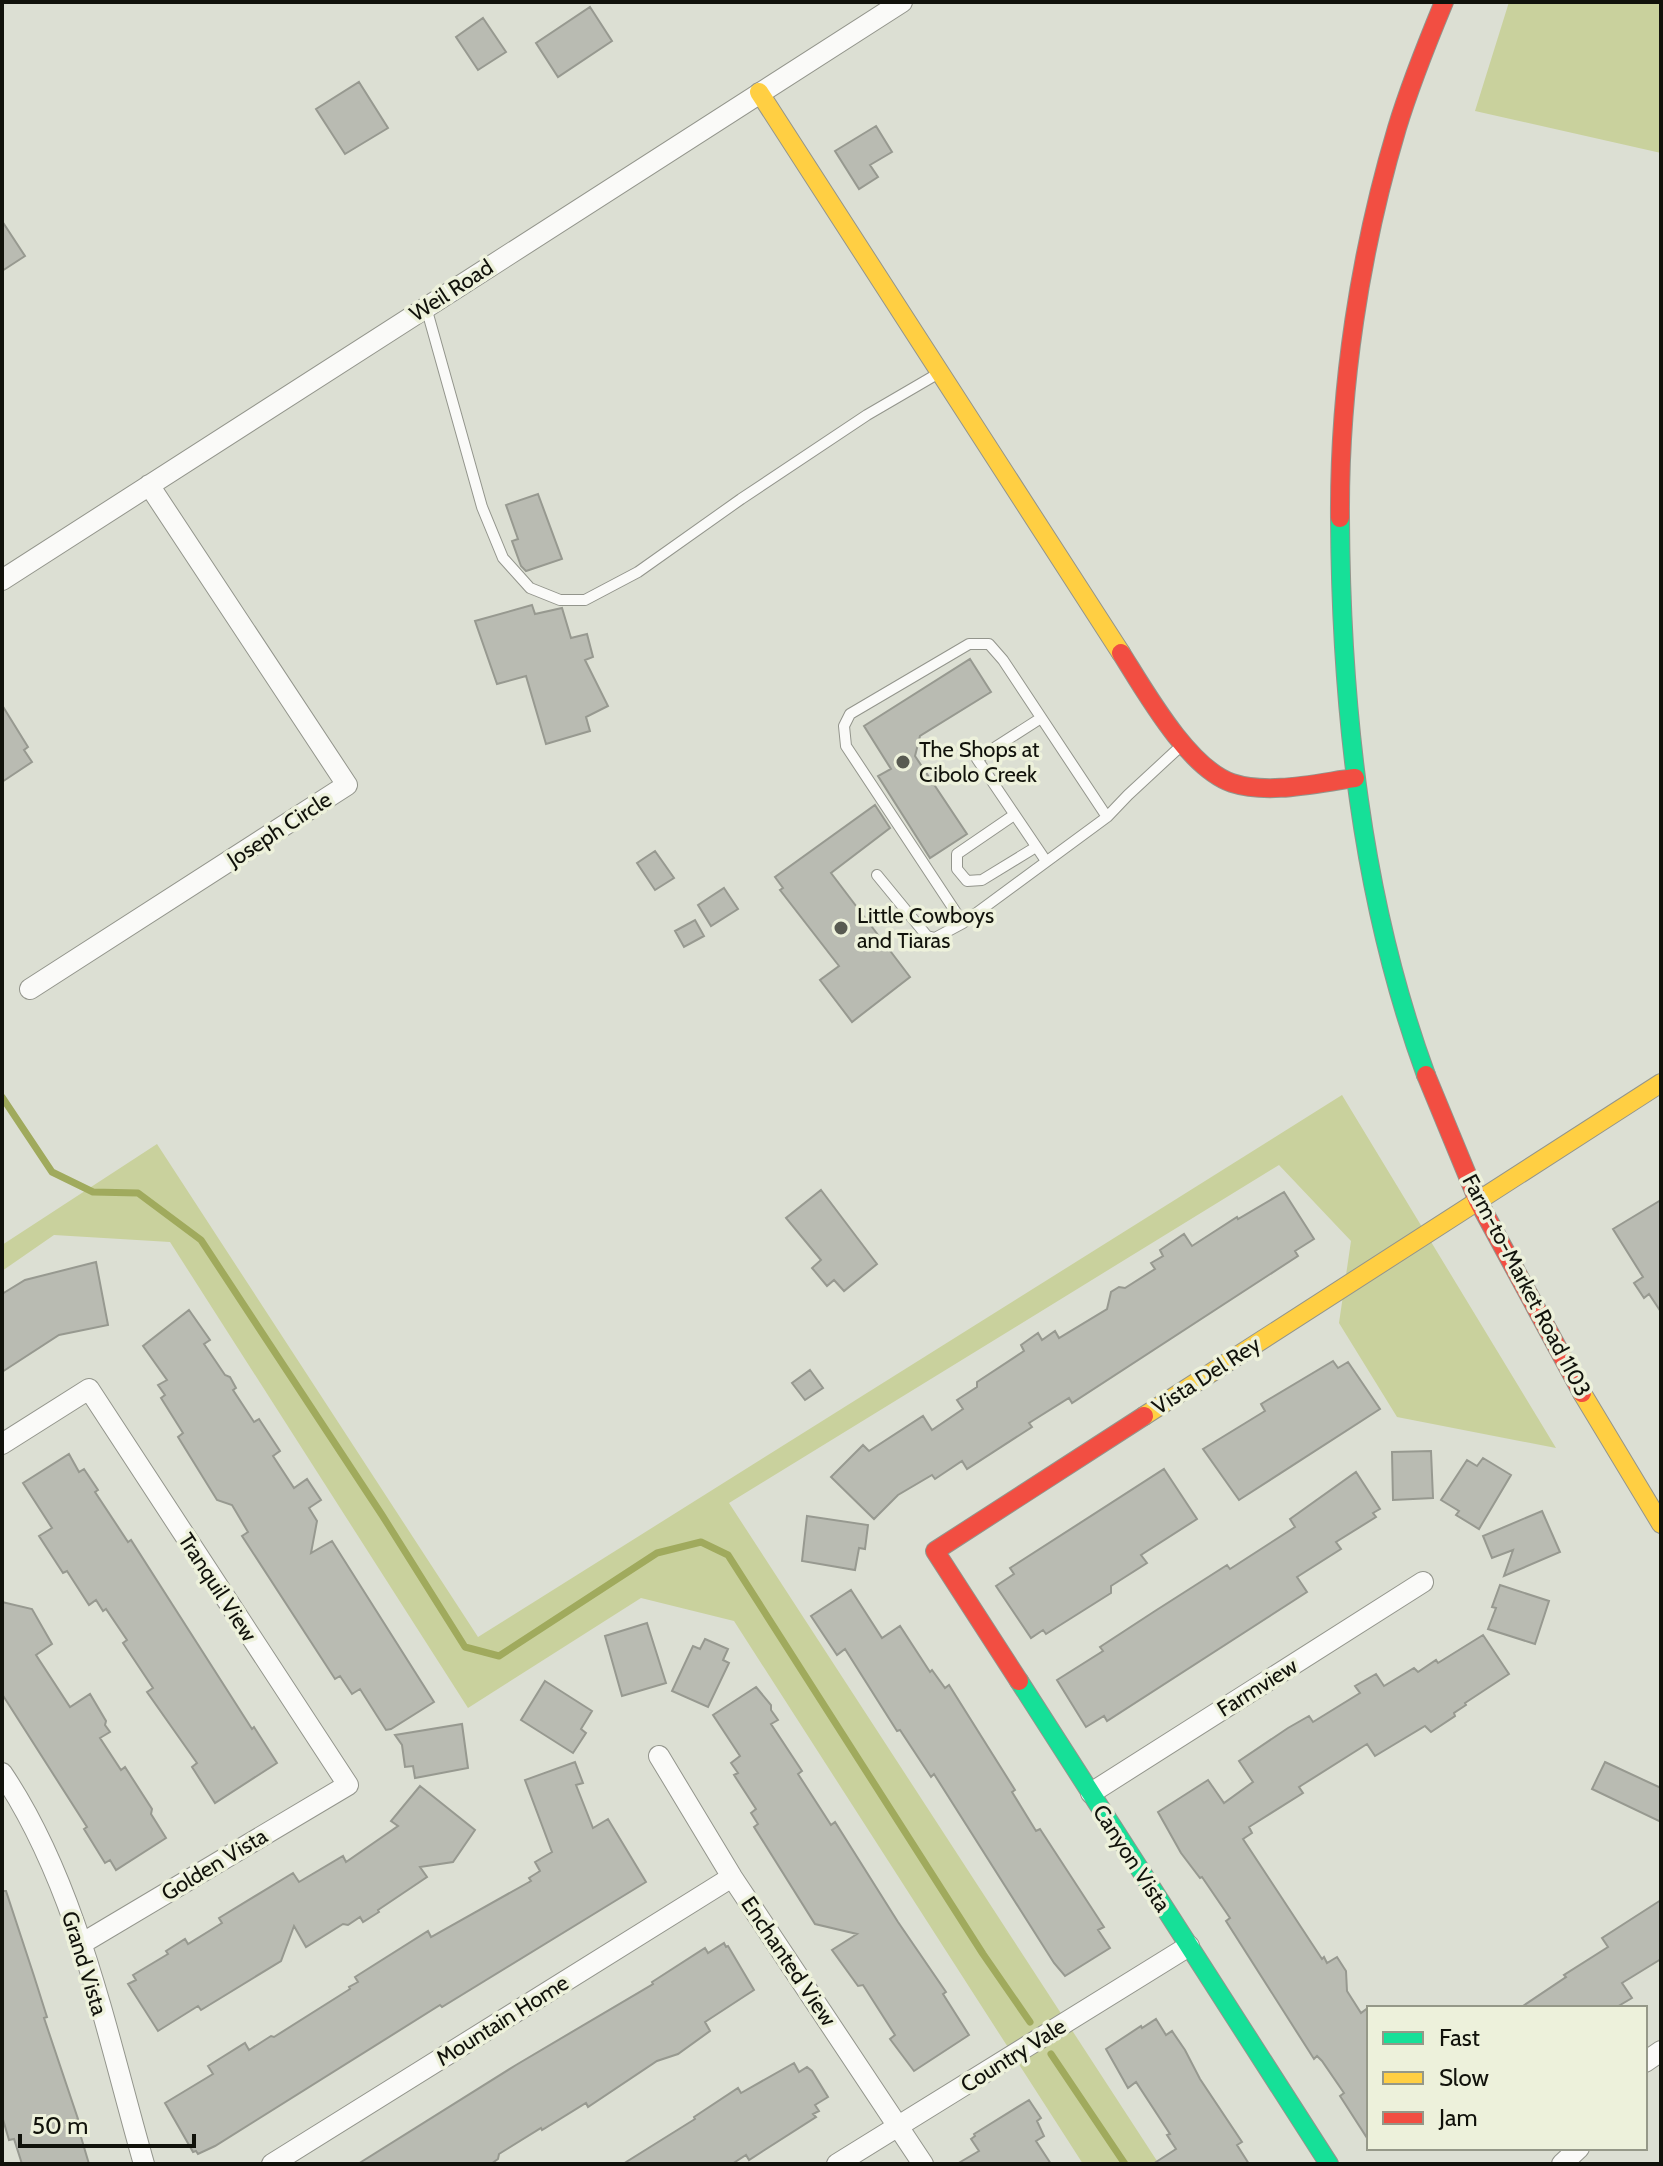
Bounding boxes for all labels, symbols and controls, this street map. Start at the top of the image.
street label: Weil Road [405,254,498,327]
place label: The Shops at Cibolo Creek [919,736,1040,788]
marker: The Shops at Cibolo Creek [894,753,912,771]
street label: Joseph Circle [221,786,336,874]
place label: Little Cowboys and Tiaras [857,902,994,954]
marker: Little Cowboys and Tiaras [832,919,850,937]
street label: Farm-to-Market Road 1103 [1457,1170,1597,1401]
street label: Vista Del Rey [1147,1330,1265,1420]
street label: Tranquil View [172,1528,263,1647]
street label: Farmview [1212,1652,1302,1723]
street label: Canyon Vista [1087,1800,1176,1917]
street label: Golden Vista [156,1822,272,1907]
street label: Enchanted View [735,1891,842,2031]
street label: Grand Vista [56,1908,113,2019]
street label: Mountain Home [431,1969,573,2072]
legend [1367,2006,1647,2150]
street label: Country Vale [956,2012,1071,2098]
text: Fast [1439,2023,1480,2052]
text: Slow [1439,2063,1489,2092]
scale bar [20,2098,194,2148]
text: Jam [1438,2103,1477,2132]
text: 50 m [32,2111,88,2140]

